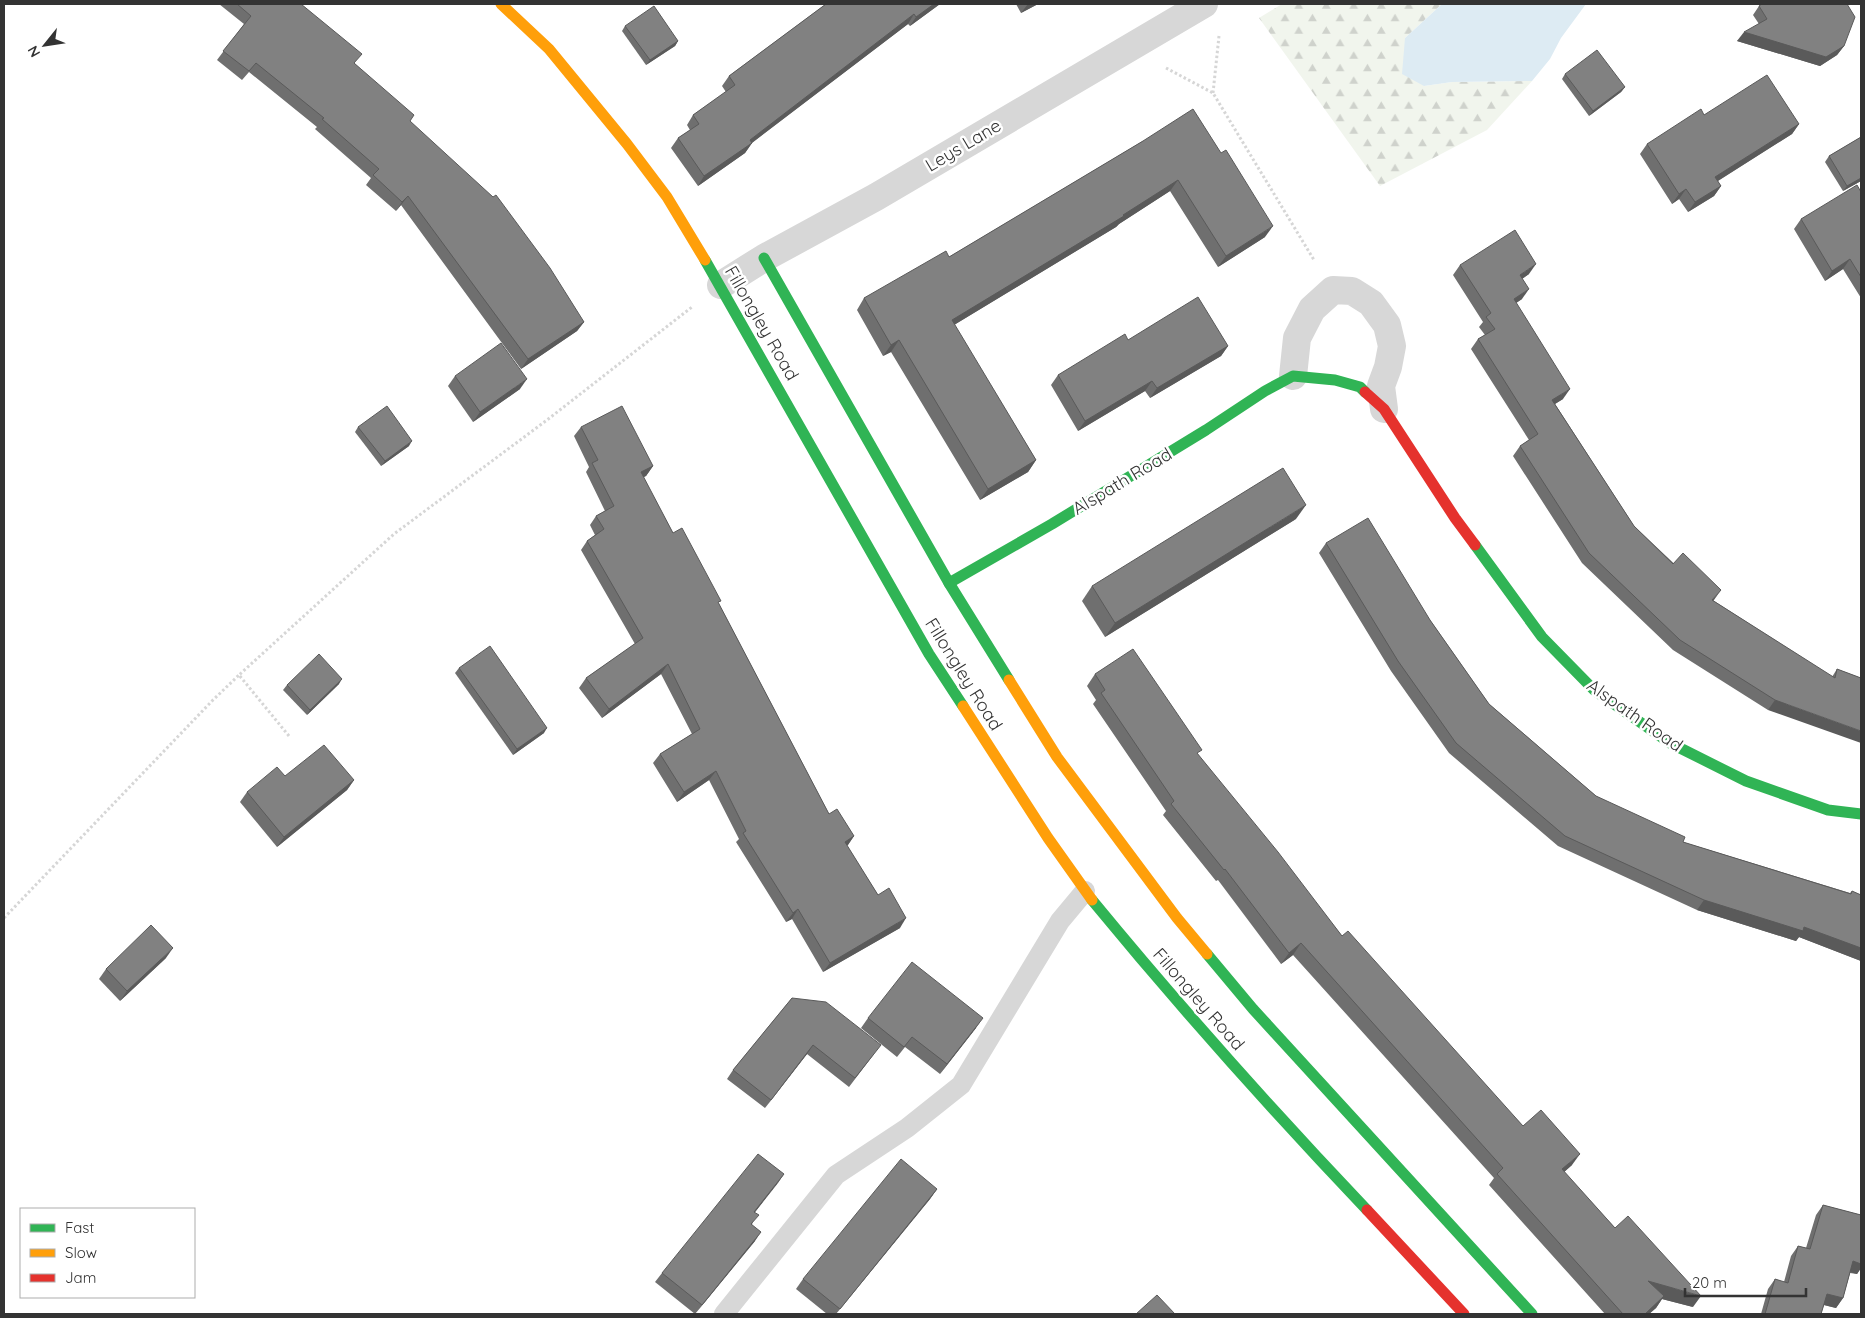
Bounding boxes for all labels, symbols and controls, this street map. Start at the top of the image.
north arrow [20,20,70,70]
text: N [23,43,44,60]
street label: Leys Lane [921,113,1005,177]
street label: Fillongley Road [720,262,804,384]
street label: Alspath Road [1068,442,1176,520]
street label: Fillongley Road [920,613,1008,735]
street label: Alspath Road [1583,673,1687,757]
street label: Fillongley Road [1148,943,1250,1055]
legend [20,1208,195,1298]
text: Fast [65,1218,94,1237]
text: Slow [65,1243,97,1262]
scale bar [1685,1266,1806,1298]
text: Jam [65,1268,96,1287]
text: 20 m [1692,1273,1727,1292]

